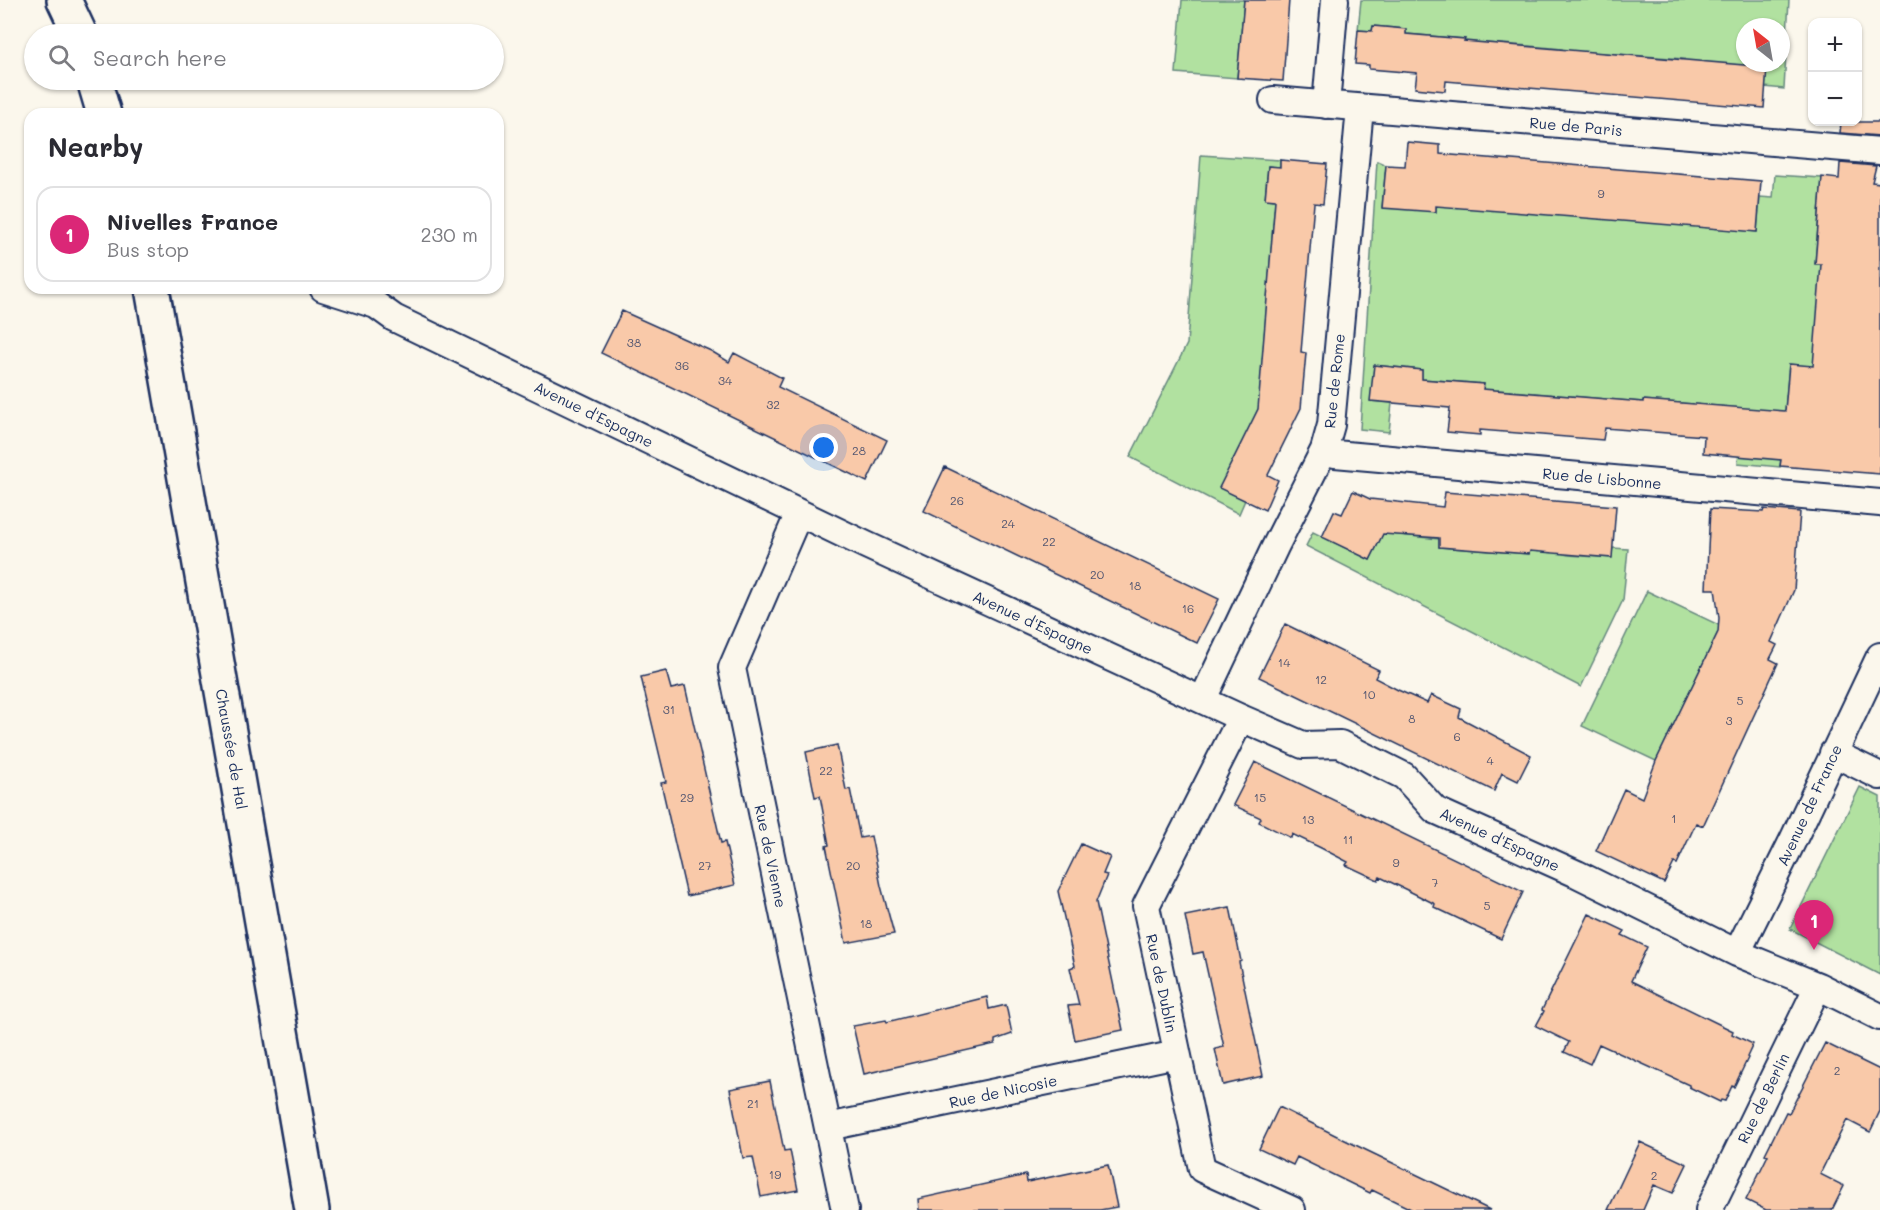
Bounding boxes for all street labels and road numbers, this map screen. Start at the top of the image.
street label: Rue de Paris [1529,112,1623,140]
street label: Rue de Rome [1319,333,1349,429]
street label: Avenue d'Espagne [531,376,657,452]
street label: Rue de Lisbonne [1542,463,1662,493]
street label: Avenue d'Espagne [970,585,1096,659]
street label: Chaussée de Hal [212,687,252,811]
street label: Avenue de France [1772,741,1846,869]
street label: Avenue d'Espagne [1437,802,1563,876]
street label: Rue de Vienne [750,803,792,909]
street label: Rue de Dublin [1142,932,1182,1034]
street label: Rue de Berlin [1732,1049,1794,1147]
street label: Rue de Nicosie [947,1070,1059,1112]

